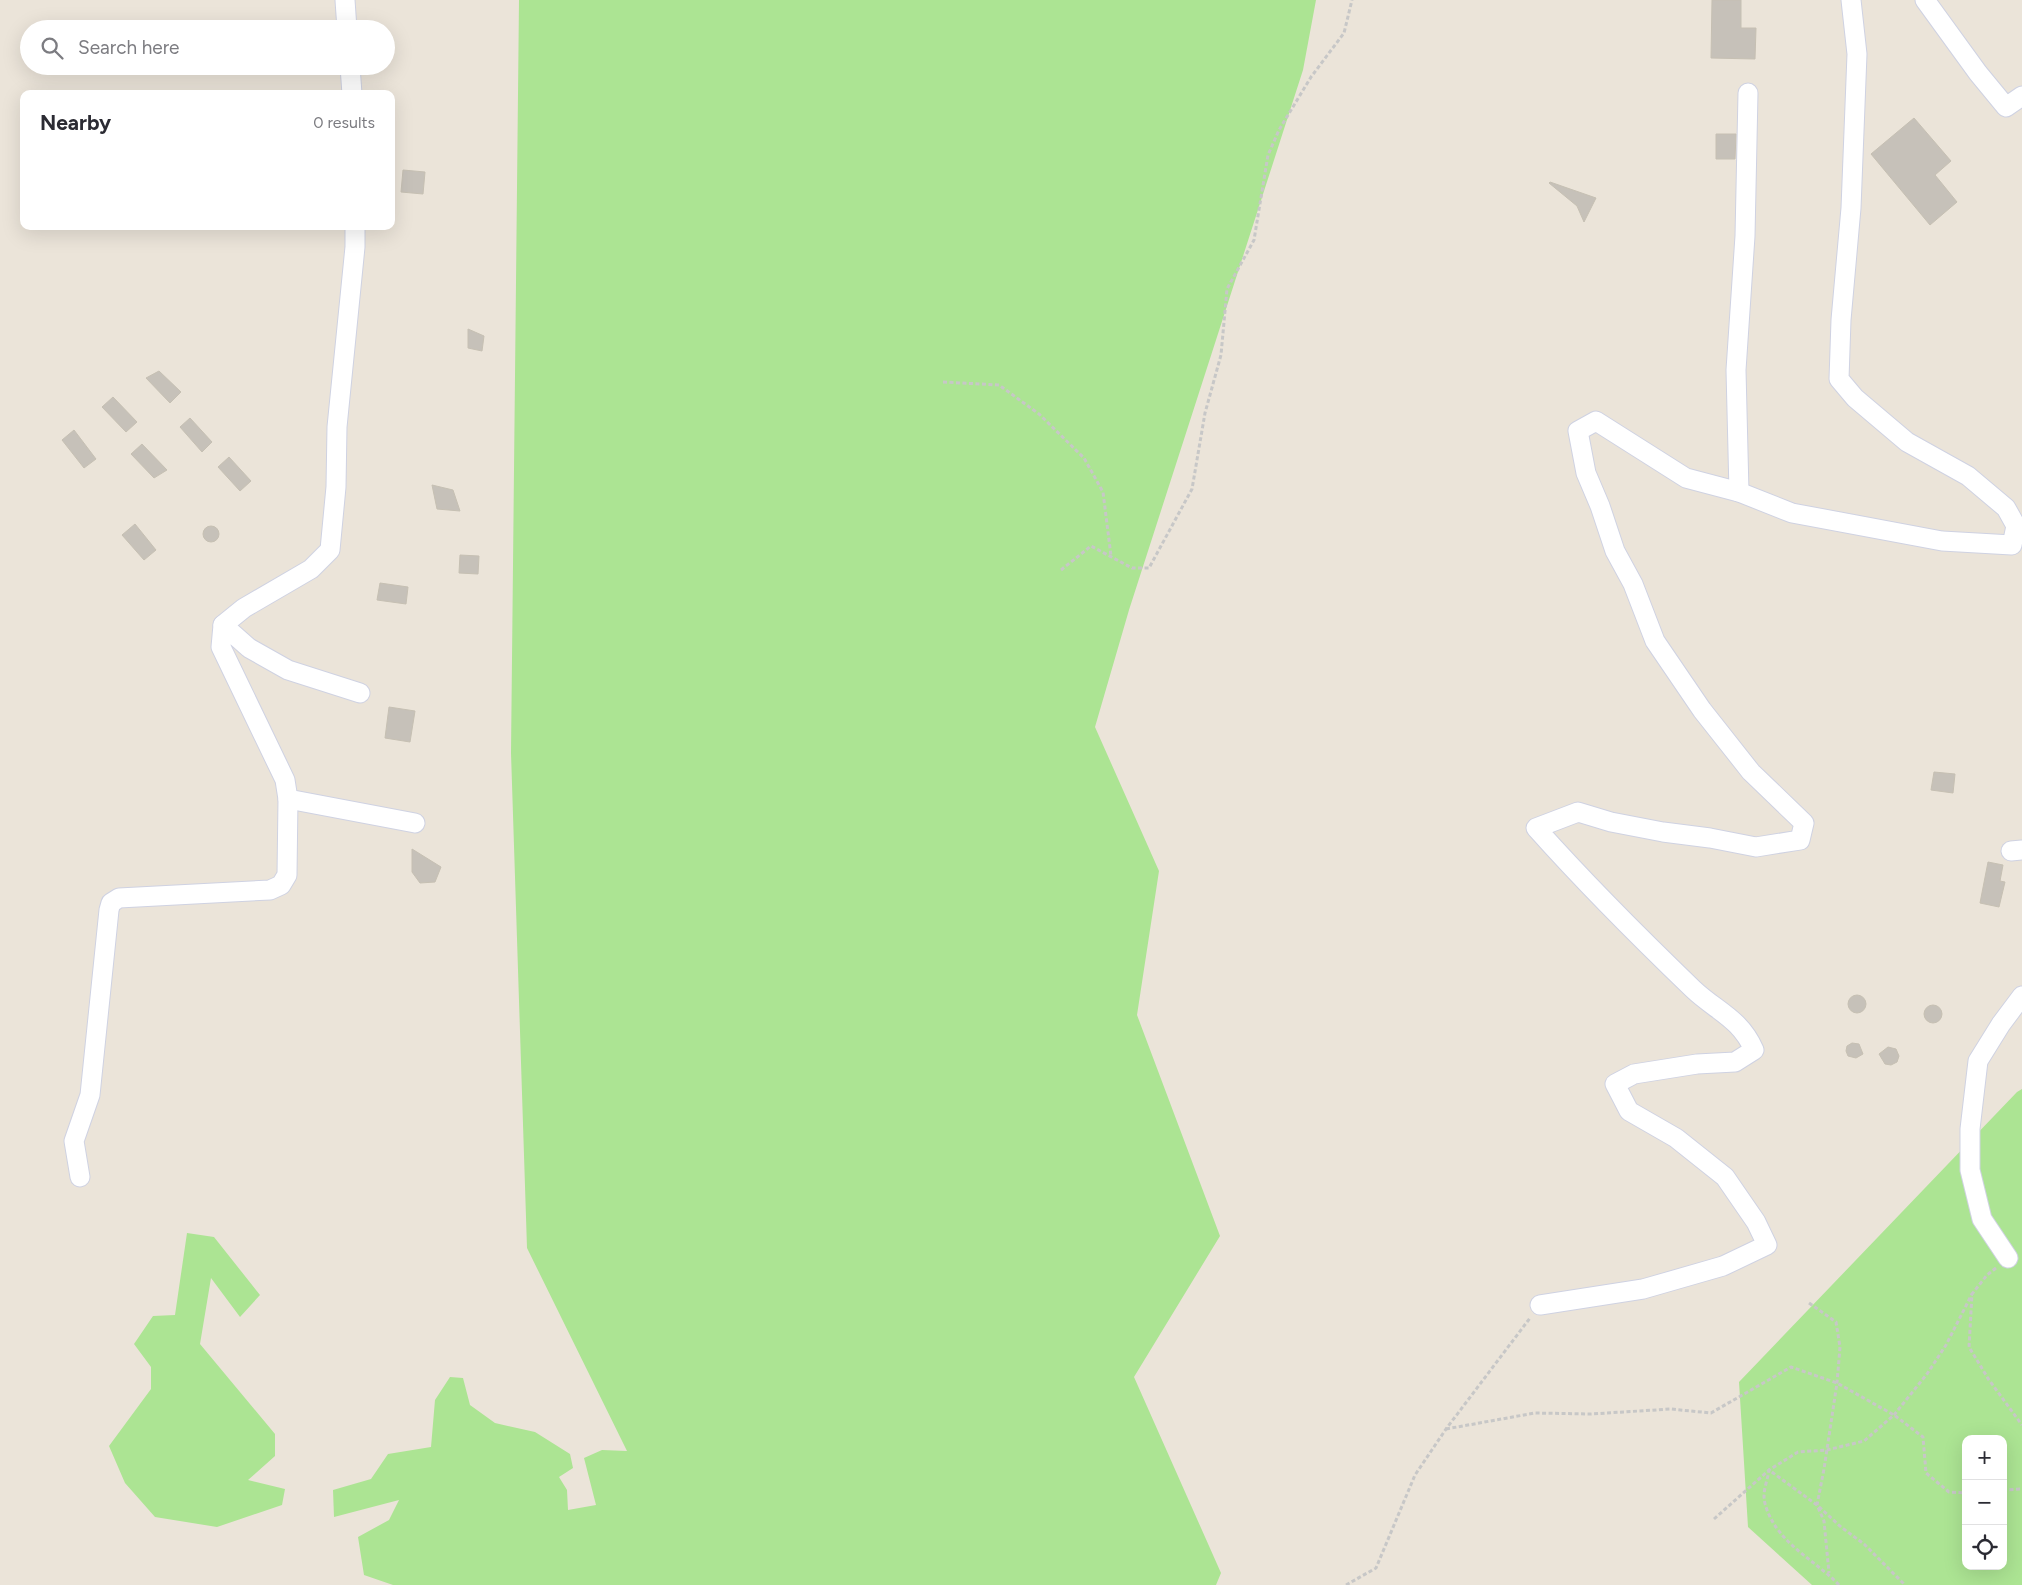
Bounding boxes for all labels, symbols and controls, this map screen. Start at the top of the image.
search box [20,20,395,75]
icon: search [38,34,66,62]
text: Search here [78,36,180,59]
text: Nearby [40,110,111,135]
text: 0 results [313,113,375,132]
map controls [1962,1435,2007,1570]
button: + [1962,1435,2007,1480]
button: − [1962,1480,2007,1525]
button: locate [1962,1525,2007,1570]

